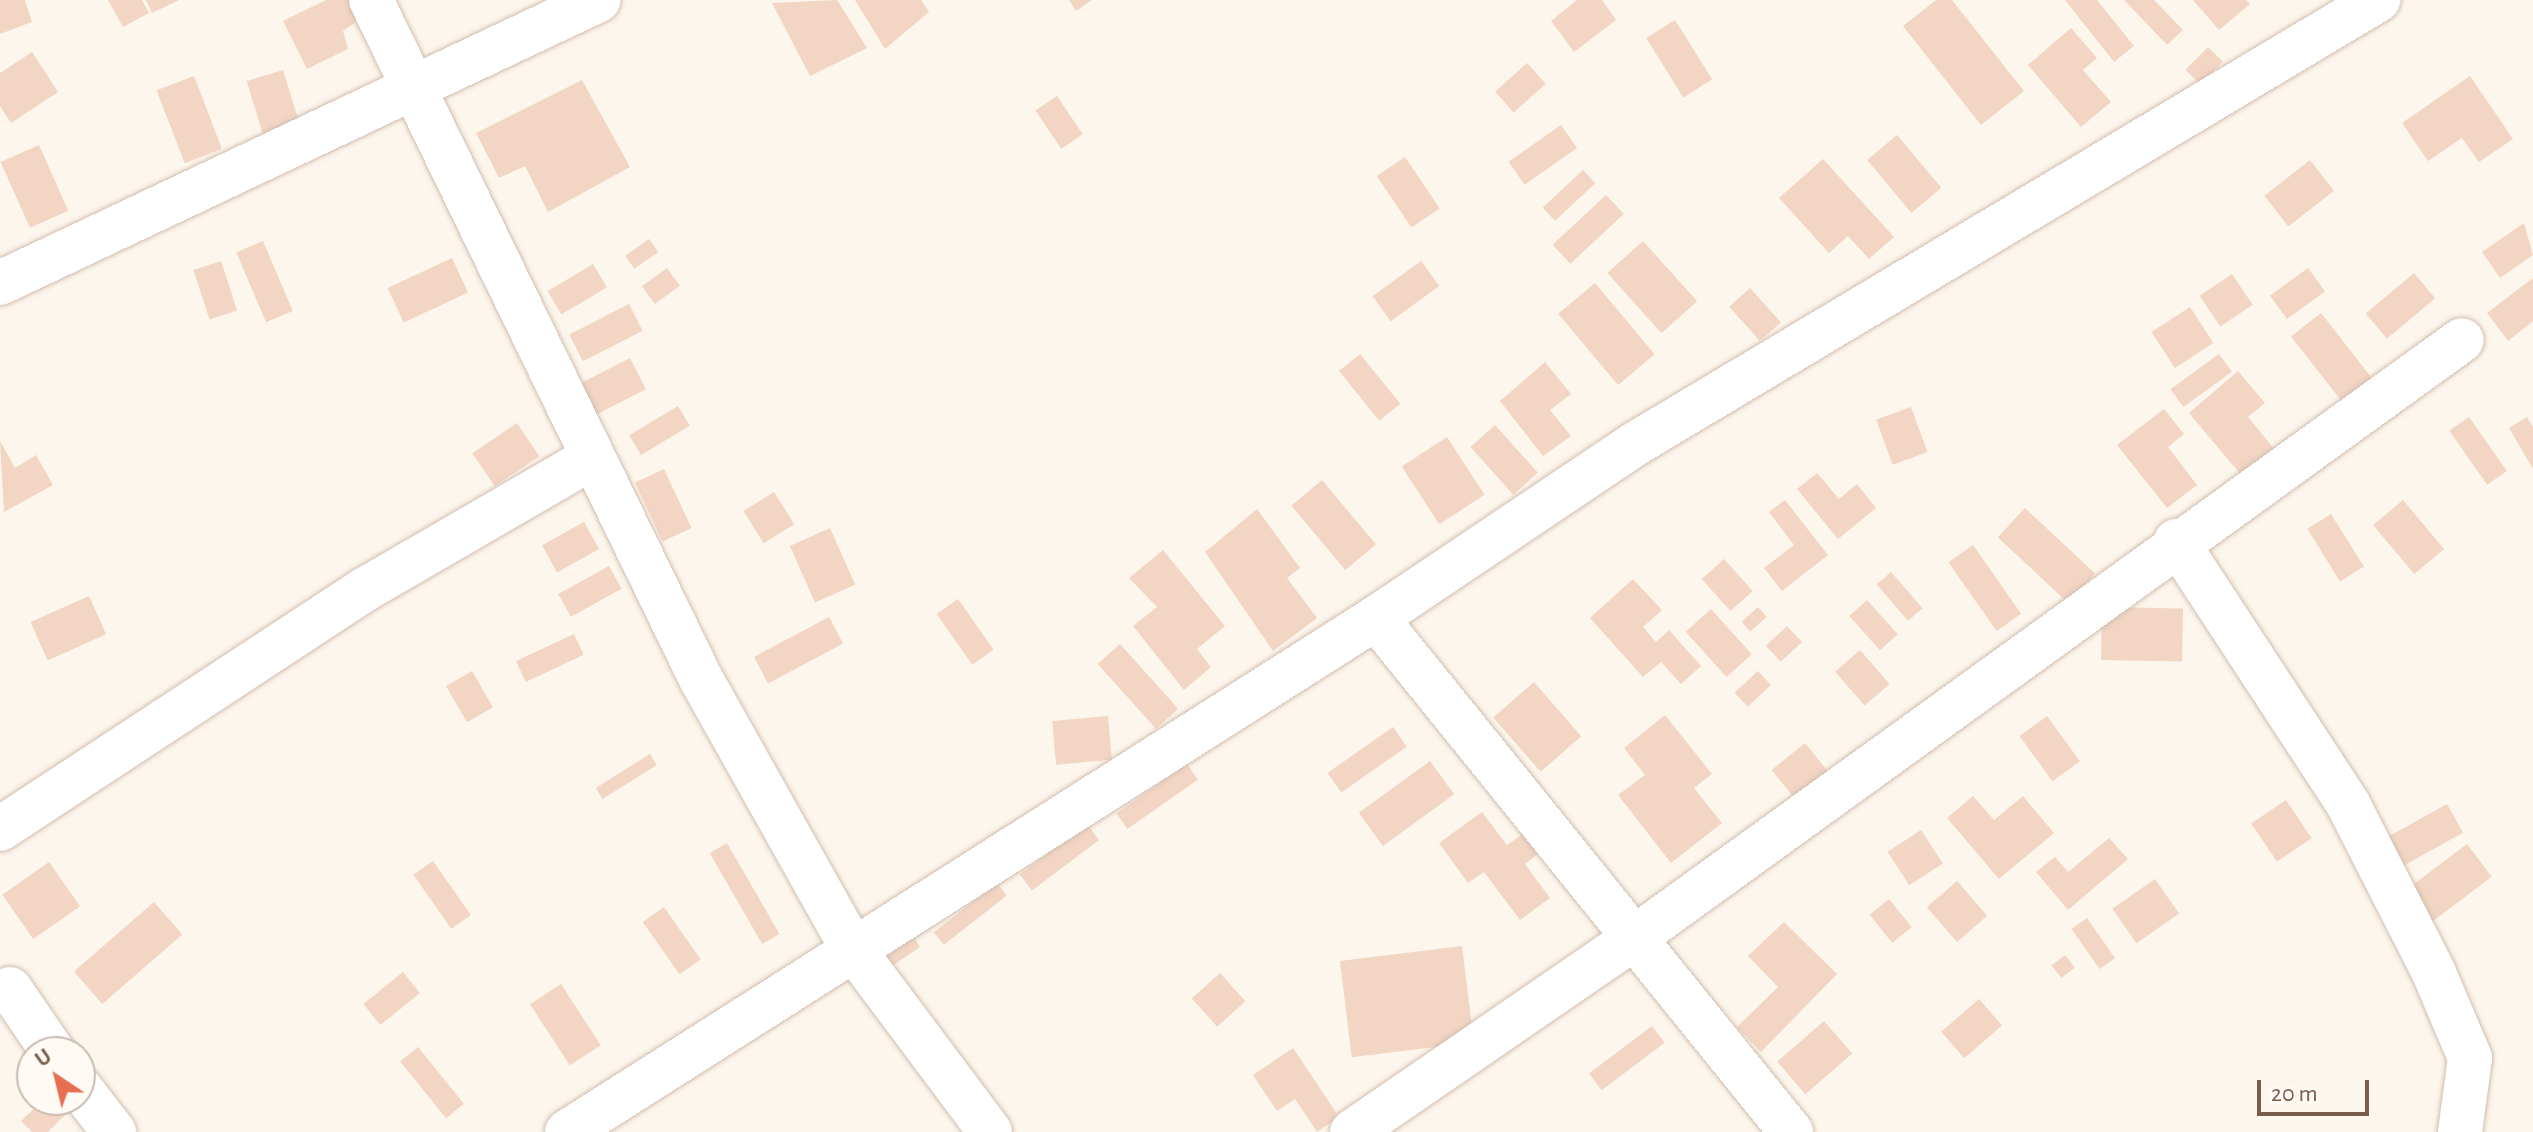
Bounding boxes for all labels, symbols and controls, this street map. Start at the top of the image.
north arrow [16,1036,96,1116]
text: U [31,1045,55,1071]
scale bar [2261,1064,2373,1114]
text: 20 m [2271,1082,2318,1106]

